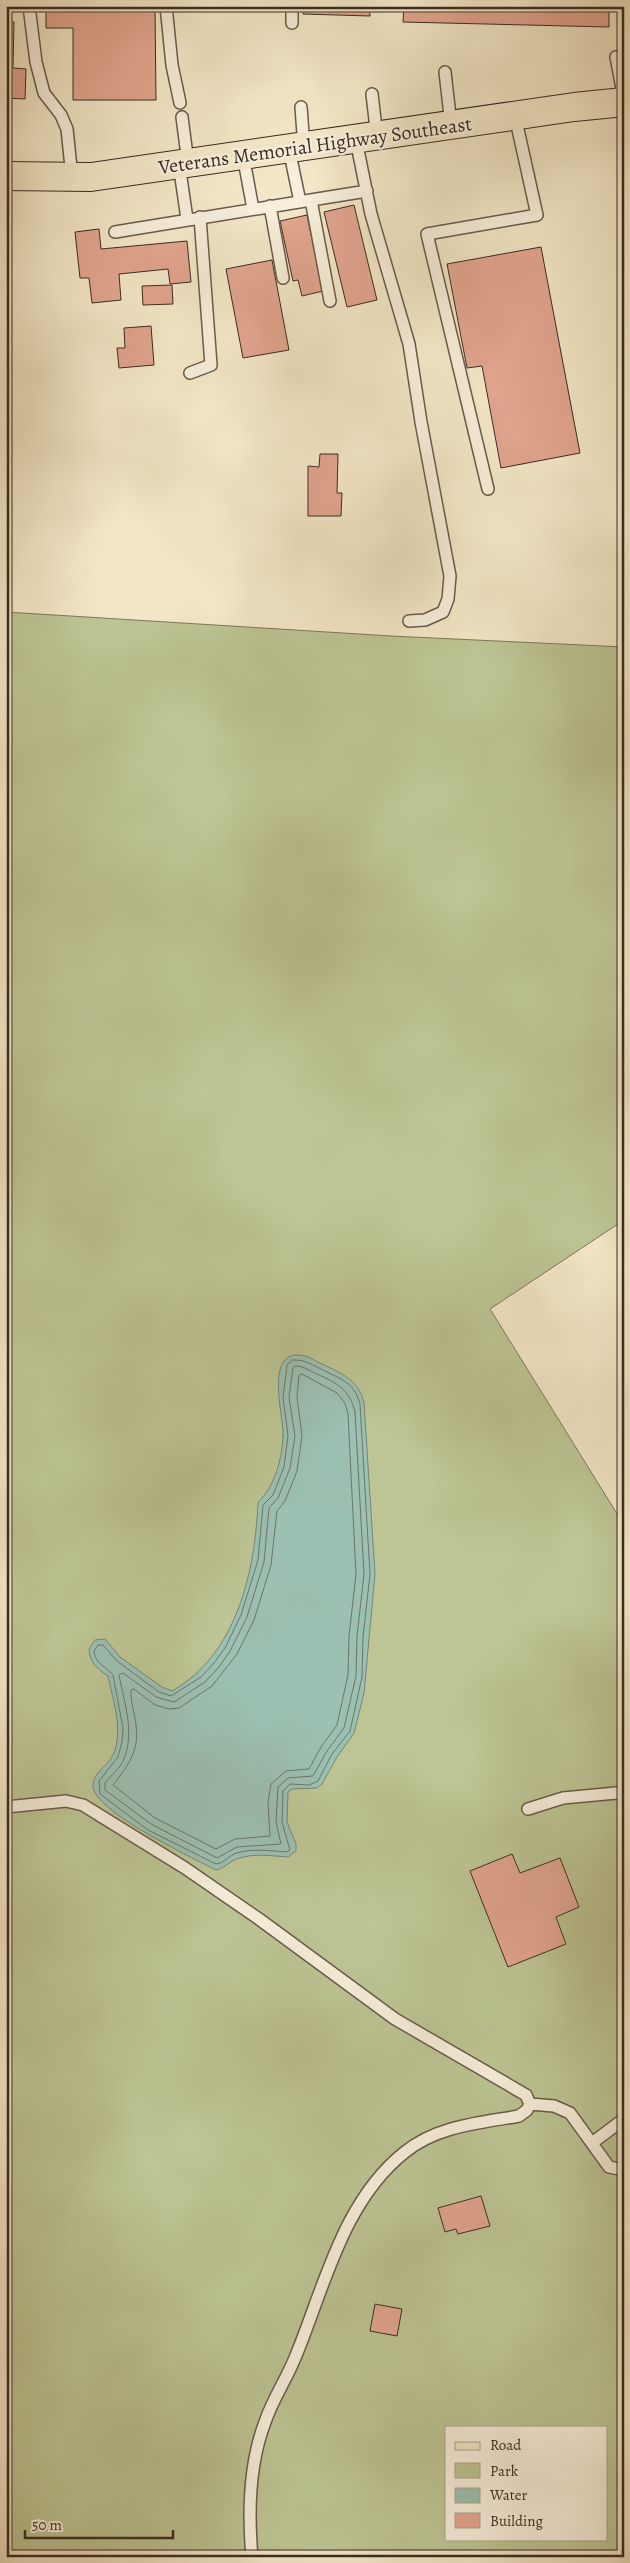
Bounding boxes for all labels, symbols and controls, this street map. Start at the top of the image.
street label: Veterans Memorial Highway Southeast [156,110,474,181]
legend [445,2426,608,2540]
text: Road [490,2435,522,2455]
text: Park [490,2461,519,2481]
text: Water [489,2485,527,2505]
scale bar [25,2508,172,2540]
text: Building [490,2511,543,2531]
text: 50 m [32,2515,62,2535]

